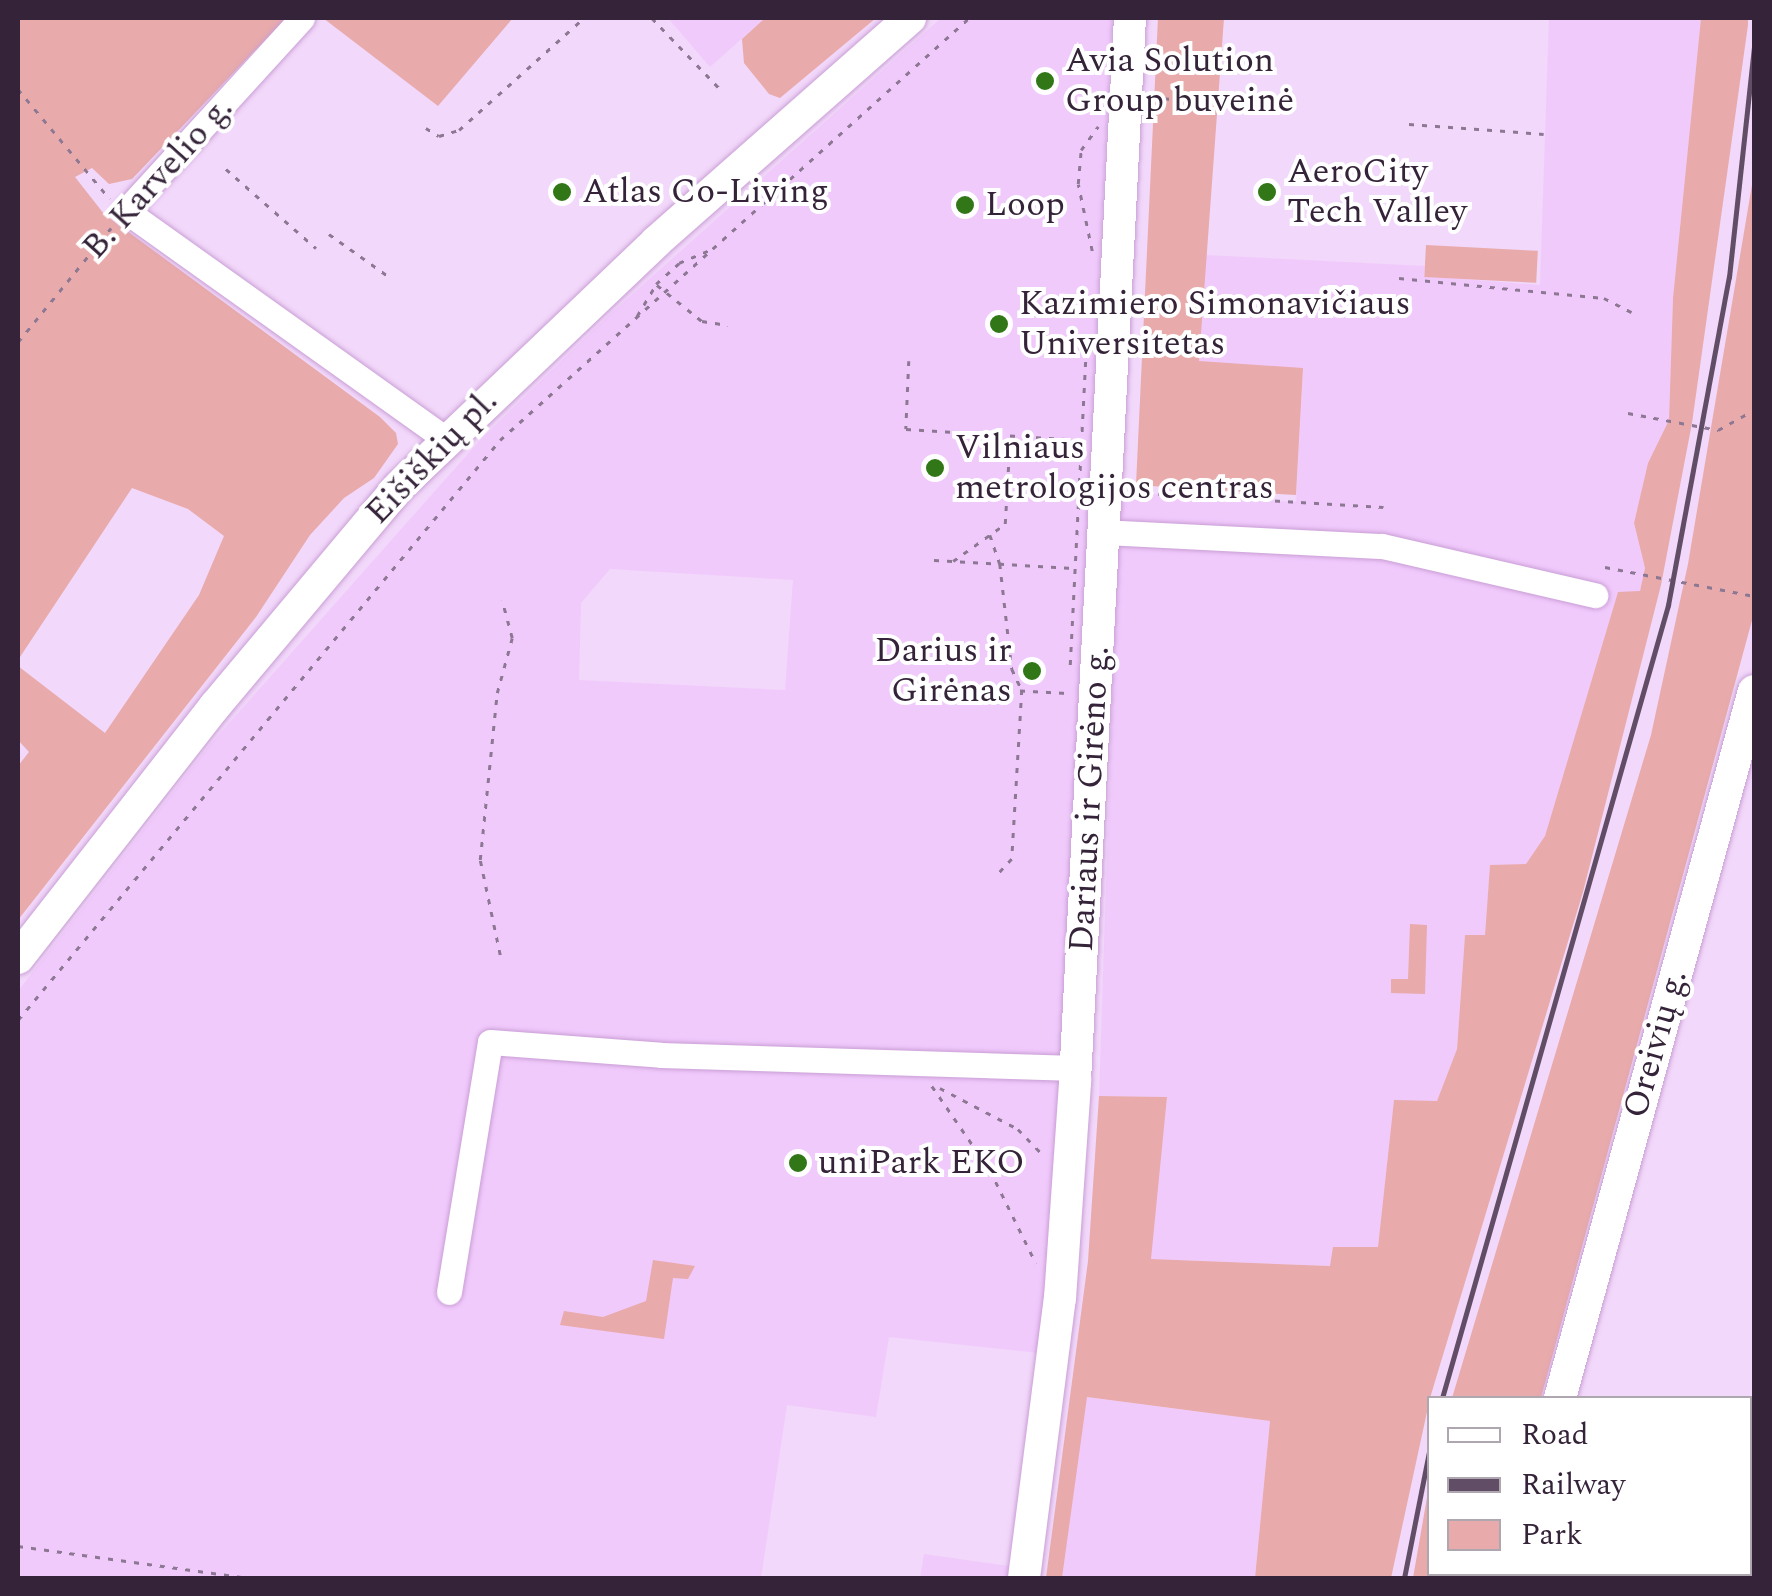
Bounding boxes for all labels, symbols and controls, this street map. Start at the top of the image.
place label: Avia Solution Group buveinė [1065,40,1294,122]
marker: Avia Solution Group buveinė [1034,70,1056,92]
street label: B. Karvelio g. [74,88,242,268]
place label: AeroCity Tech Valley [1287,151,1467,233]
place label: Atlas Co-Living [582,171,829,213]
marker: Atlas Co-Living [551,181,573,203]
marker: AeroCity Tech Valley [1256,181,1278,203]
place label: Loop [985,184,1065,226]
marker: Loop [954,194,976,216]
place label: Kazimiero Simonavičiaus Universitetas [1019,283,1411,365]
marker: Kazimiero Simonavičiaus Universitetas [988,313,1010,335]
street label: Eišiškių pl. [357,381,507,533]
place label: Vilniaus metrologijos centras [955,427,1274,509]
marker: Vilniaus metrologijos centras [924,457,946,479]
place label: Darius ir Girėnas [875,630,1012,712]
street label: Dariaus ir Girėno g. [1061,645,1119,953]
marker: Darius ir Girėnas [1021,660,1043,682]
street label: Oreivių g. [1615,965,1697,1123]
place label: uniPark EKO [818,1142,1025,1184]
marker: uniPark EKO [787,1152,809,1174]
legend [1427,1396,1752,1576]
text: Road [1521,1412,1589,1458]
text: Railway [1521,1462,1626,1508]
text: Park [1521,1512,1583,1558]

